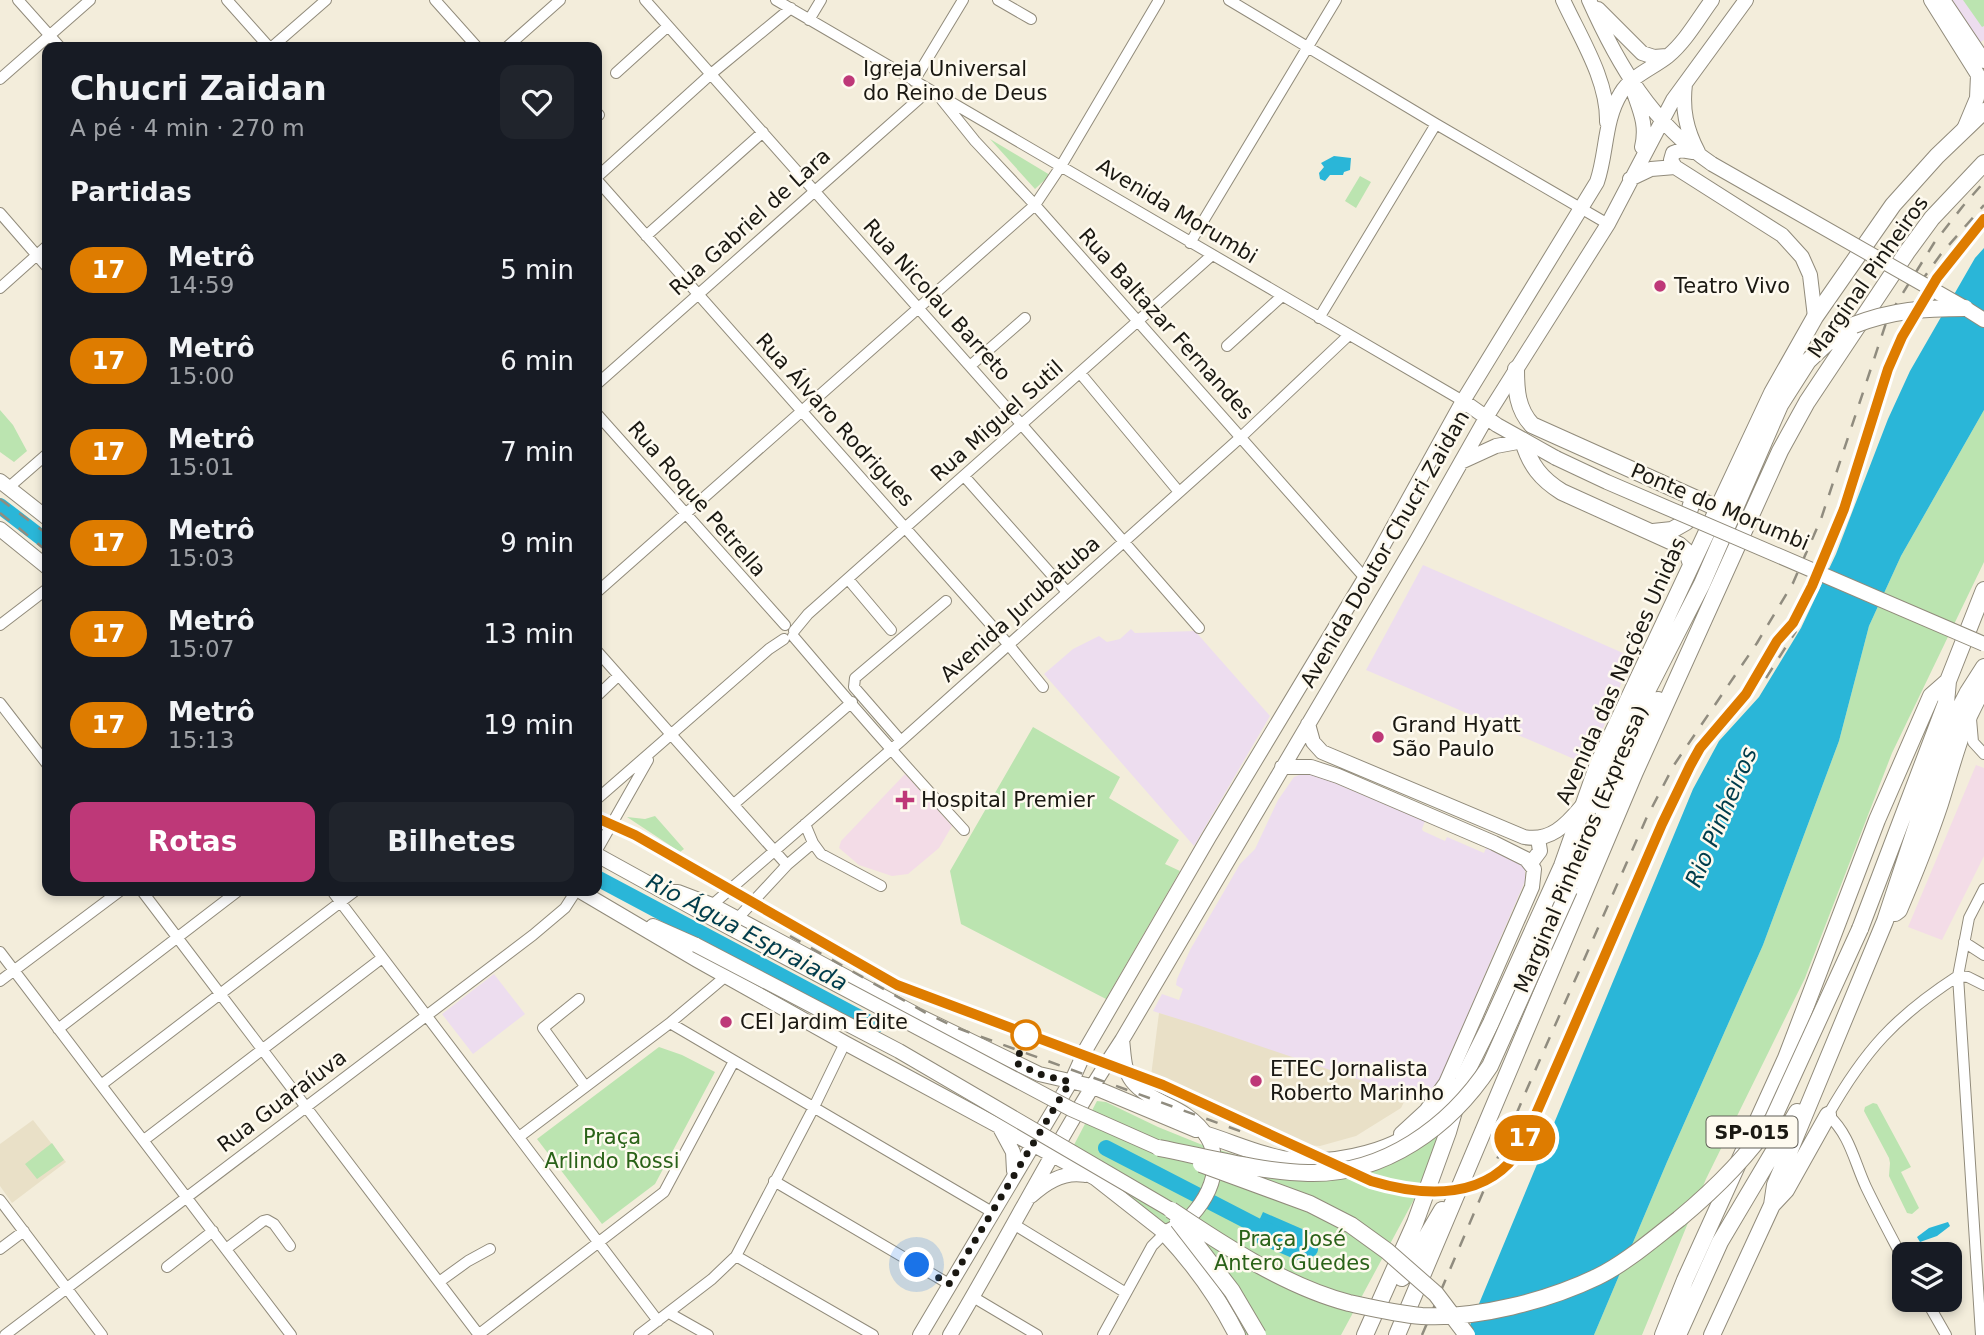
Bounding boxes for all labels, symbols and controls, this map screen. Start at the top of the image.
place label: Igreja Universal do Reino de Deus [863,57,1047,105]
button: heart [500,65,574,139]
text: Chucri Zaidan [70,69,327,108]
marker: Igreja Universal do Reino de Deus [841,73,857,89]
text: A pé · 4 min · 270 m [70,115,305,141]
street label: Rua Gabriel de Lara [665,144,835,300]
street label: Avenida Morumbi [1092,154,1262,268]
text: Partidas [70,177,192,207]
street label: Marginal Pinheiros [1803,191,1933,363]
street label: Rua Nicolau Barreto [858,214,1016,386]
street label: Rua Baltazar Fernandes [1074,224,1258,424]
text: Metrô [168,242,255,272]
text: 5 min [500,255,574,285]
text: 17 [92,256,125,284]
text: 14:59 [168,272,234,298]
place label: Teatro Vivo [1673,274,1790,298]
marker: Teatro Vivo [1652,278,1668,294]
street label: Rua Álvaro Rodrigues [751,328,920,511]
text: Metrô [168,333,255,363]
text: 6 min [500,346,574,376]
text: 17 [92,347,125,375]
street label: Rua Miguel Sutil [926,356,1068,486]
text: 15:00 [168,363,234,389]
street label: Avenida Doutor Chucri Zaidan [1296,406,1474,692]
street label: Rua Roque Petrella [623,416,771,582]
text: Metrô [168,424,255,454]
text: 7 min [500,437,574,467]
text: 17 [92,438,125,466]
text: 15:01 [168,454,234,480]
street label: Ponte do Morumbi [1627,459,1813,555]
text: Metrô [168,515,255,545]
text: 9 min [500,528,574,558]
text: 17 [92,529,125,557]
street label: Avenida Jurubatuba [935,531,1105,687]
street label: Avenida das Nações Unidas [1551,534,1691,808]
text: 15:03 [168,545,234,571]
text: Metrô [168,606,255,636]
text: 13 min [484,619,574,649]
text: 17 [92,620,125,648]
text: 15:07 [168,636,234,662]
text: Metrô [168,697,255,727]
street label: Marginal Pinheiros (Expressa) [1509,701,1653,997]
text: 19 min [484,710,574,740]
text: 17 [92,711,125,739]
place label: Grand Hyatt São Paulo [1392,713,1521,761]
text: 15:13 [168,727,234,753]
marker: Grand Hyatt São Paulo [1370,729,1386,745]
water label: Rio Pinheiros [1680,743,1762,891]
place label: Hospital Premier [921,788,1095,812]
marker: Hospital Premier [895,790,915,810]
button: Rotas [70,802,315,882]
button: Bilhetes [329,802,574,882]
water label: Rio Água Espraiada [642,867,852,996]
place label: CEI Jardim Edite [740,1010,908,1034]
marker: CEI Jardim Edite [718,1014,734,1030]
unlabelled marker [1011,1020,1041,1050]
street label: Rua Guaraíuva [213,1045,351,1157]
place label: ETEC Jornalista Roberto Marinho [1270,1057,1444,1105]
marker: ETEC Jornalista Roberto Marinho [1248,1073,1264,1089]
line badge: 17 [1494,1115,1556,1161]
road number: SP-015 [1706,1116,1798,1148]
text: 17 [1508,1124,1542,1152]
park label: Praça Arlindo Rossi [544,1125,680,1173]
park label: Praça José Antero Guedes [1214,1227,1370,1275]
map controls [1892,1242,1962,1312]
button: layers [1892,1242,1962,1312]
your location [899,1247,934,1282]

